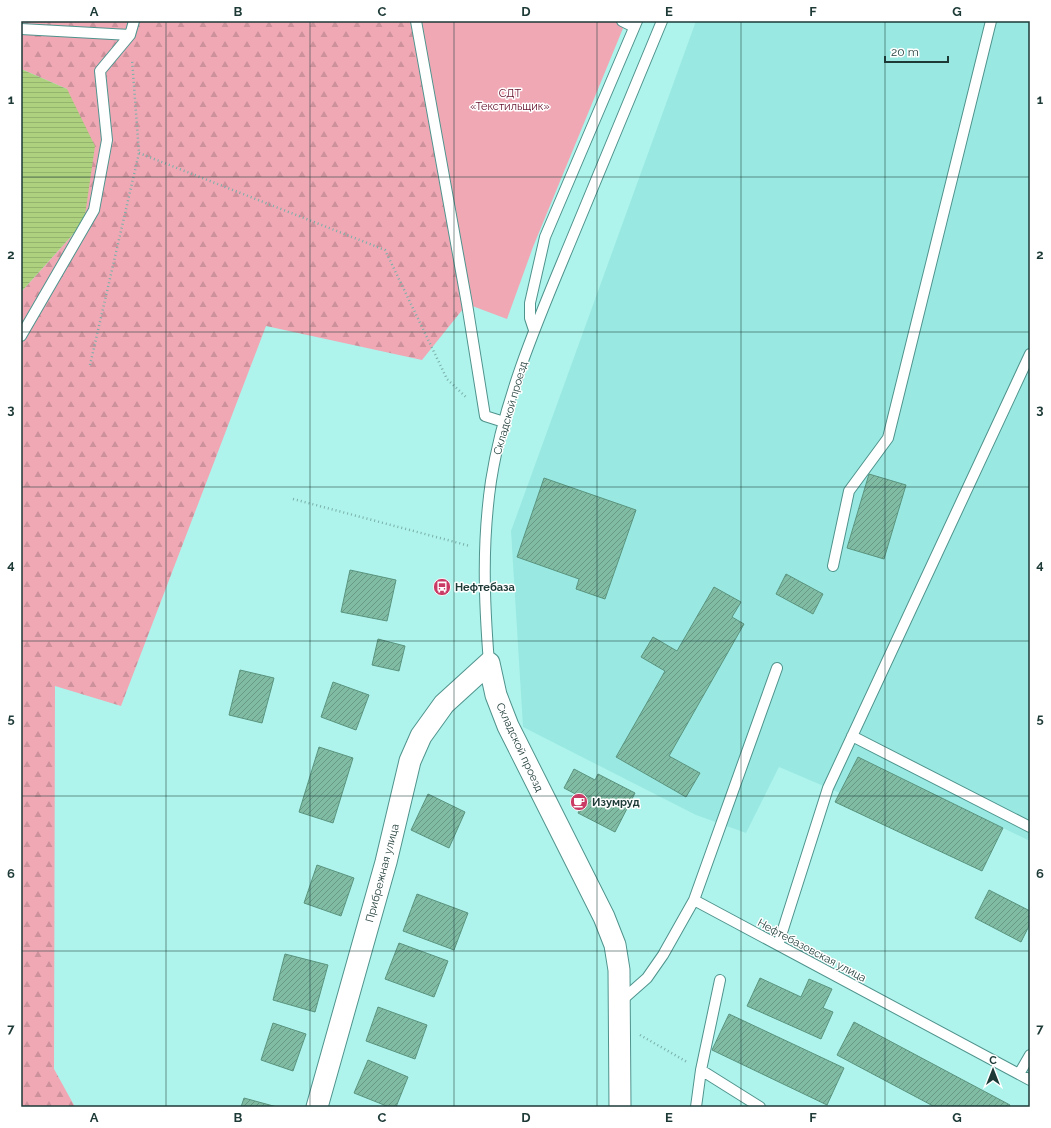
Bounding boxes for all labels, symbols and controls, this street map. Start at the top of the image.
text: A [90,4,99,19]
text: B [234,4,243,19]
text: C [378,4,387,19]
text: D [521,4,531,19]
text: E [665,4,673,19]
text: F [809,4,817,19]
text: G [952,4,962,19]
scale bar [885,38,948,64]
text: 20 m [891,45,919,59]
park label: СДТ «Текстильщик» [470,87,550,113]
text: 1 [8,92,15,107]
text: 1 [1037,92,1044,107]
text: 2 [7,247,15,262]
text: 2 [1036,247,1044,262]
street label: Складской проезд [491,359,530,456]
text: 3 [7,402,15,417]
text: 3 [1036,402,1044,417]
text: 4 [7,557,15,572]
text: 4 [1036,557,1044,572]
bus stop icon: Нефтебаза [432,577,452,597]
place label: Нефтебаза [455,581,515,594]
street label: Складской проезд [493,701,546,794]
text: 5 [7,711,15,726]
text: 5 [1036,711,1044,726]
cafe icon: Изумруд [569,792,589,812]
place label: Изумруд [592,796,640,809]
street label: Прибрежная улица [363,822,402,924]
text: 6 [7,866,15,881]
text: 6 [1036,866,1044,881]
street label: Нефтебазовская улица [755,916,868,985]
text: 7 [7,1021,15,1036]
text: 7 [1036,1021,1044,1036]
north arrow [973,1050,1013,1090]
text: С [989,1054,997,1067]
text: A [90,1110,99,1125]
text: B [234,1110,243,1125]
text: C [378,1110,387,1125]
text: D [521,1110,531,1125]
text: E [665,1110,673,1125]
text: F [809,1110,817,1125]
text: G [952,1110,962,1125]

